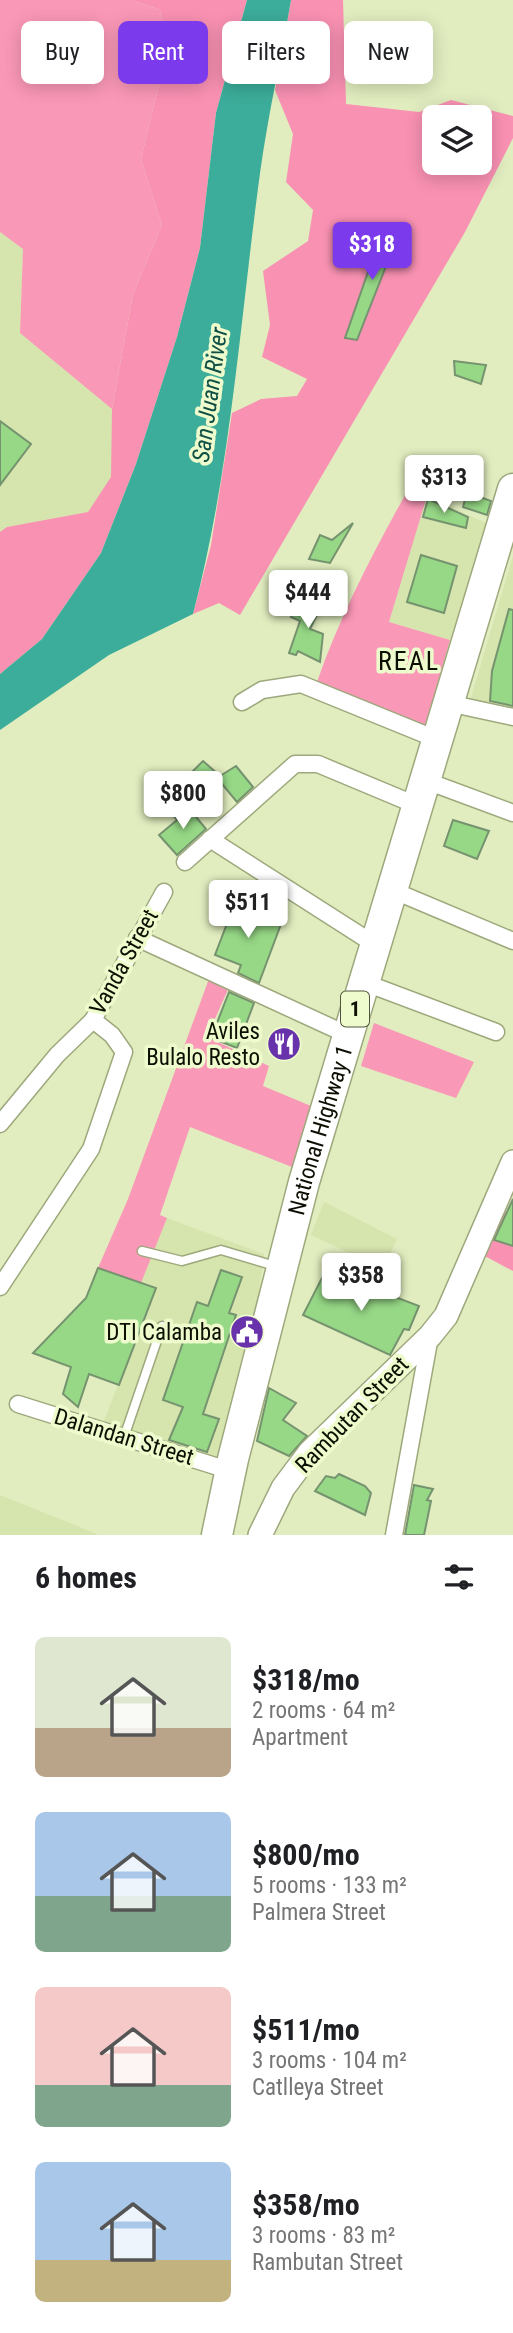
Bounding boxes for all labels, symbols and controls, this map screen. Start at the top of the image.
chip: Buy [21,21,104,84]
chip: Rent [118,21,208,84]
chip: Filters [222,21,330,84]
chip: New [344,21,433,84]
map controls [422,105,492,175]
button: layers [422,105,492,175]
pin: $318 [331,222,413,282]
text: $318 [349,231,395,258]
water label: San Juan River [187,325,233,464]
pin: $313 [403,456,485,515]
text: $313 [421,464,467,491]
pin: $444 [267,570,349,630]
text: $444 [285,579,331,606]
district label: REAL [378,646,440,676]
pin: $800 [142,772,224,831]
text: $800 [160,780,206,807]
pin: $511 [207,880,289,940]
text: $511 [225,889,271,916]
street label: Vanda Street [84,905,164,1019]
road number: 1 [341,992,369,1026]
place label: Aviles Bulalo Resto [146,1018,260,1071]
restaurant icon: Aviles Bulalo Resto [265,1025,303,1063]
street label: National Highway 1 [283,1042,358,1218]
pin: $358 [320,1254,402,1313]
text: $358 [338,1262,384,1289]
public building icon: DTI Calamba [228,1313,266,1351]
place label: DTI Calamba [106,1319,222,1346]
street label: Rambutan Street [290,1351,414,1479]
street label: Dalandan Street [51,1403,197,1471]
icon: filters [440,1558,478,1596]
text: 6 homes [35,1560,137,1595]
text: $318/mo [252,1662,360,1697]
icon: home [91,1665,175,1749]
text: 2 rooms · 64 m² [252,1697,395,1724]
text: Apartment [252,1724,348,1751]
text: $800/mo [252,1837,360,1872]
icon: home [91,1840,175,1924]
text: 5 rooms · 133 m² [252,1872,407,1899]
text: Palmera Street [252,1899,386,1926]
text: $511/mo [252,2012,360,2047]
icon: home [91,2015,175,2099]
text: 3 rooms · 104 m² [252,2047,407,2074]
text: Catlleya Street [252,2074,384,2101]
text: $358/mo [252,2187,360,2222]
icon: home [91,2190,175,2274]
text: 3 rooms · 83 m² [252,2222,395,2249]
text: Rambutan Street [252,2249,403,2276]

